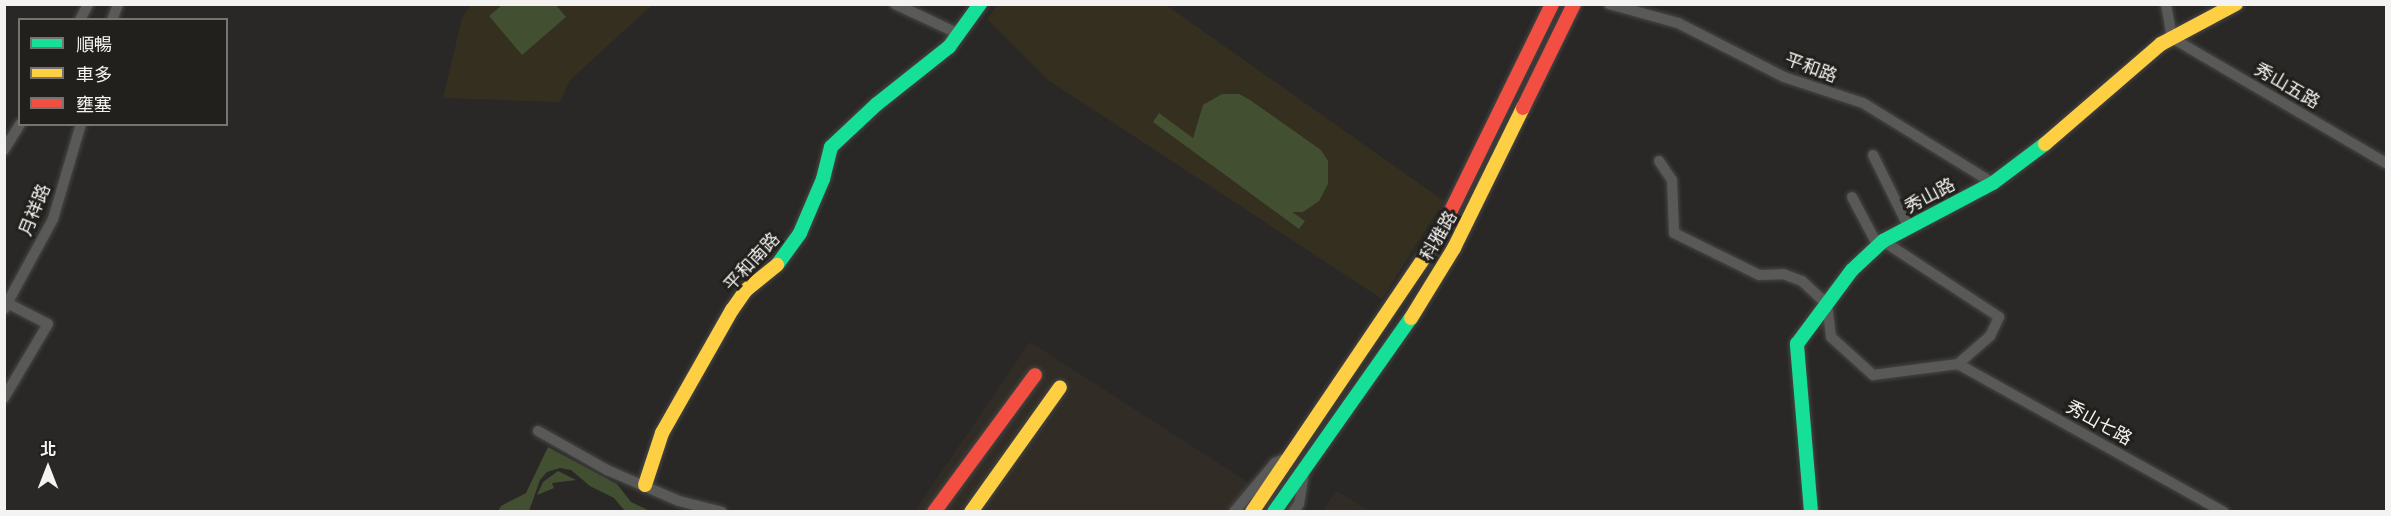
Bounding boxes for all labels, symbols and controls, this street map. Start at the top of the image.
legend [18,18,228,126]
text: 順暢 [76,34,112,55]
street label: 平和路 [1782,49,1840,87]
street label: 秀山五路 [2250,59,2324,113]
text: 車多 [76,64,112,85]
text: 壅塞 [76,94,112,115]
street label: 秀山路 [1901,174,1959,218]
street label: 月祥路 [15,181,55,239]
street label: 科雅路 [1416,207,1462,265]
street label: 平和南路 [720,228,784,296]
street label: 秀山七路 [2062,396,2136,450]
north arrow [18,438,78,498]
text: 北 [40,440,56,459]

